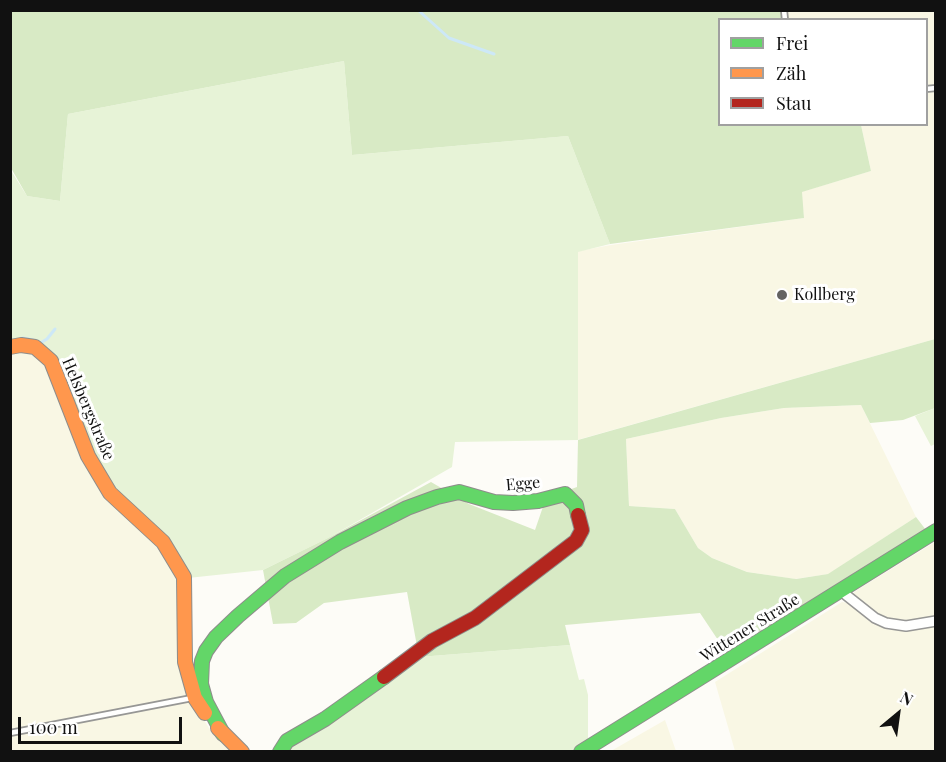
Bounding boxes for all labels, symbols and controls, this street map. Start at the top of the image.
legend [718,18,928,126]
text: Frei [776,31,808,55]
text: Zäh [776,61,806,85]
text: Stau [776,91,812,115]
place label: Kollberg [794,285,855,305]
marker: Kollberg [775,288,789,302]
street label: Helsbergstraße [58,355,118,463]
street label: Egge [505,473,541,495]
street label: Wittener Straße [697,590,803,666]
north arrow [868,684,928,744]
text: N [897,686,917,710]
scale bar [21,705,184,743]
text: 100 m [29,715,78,739]

